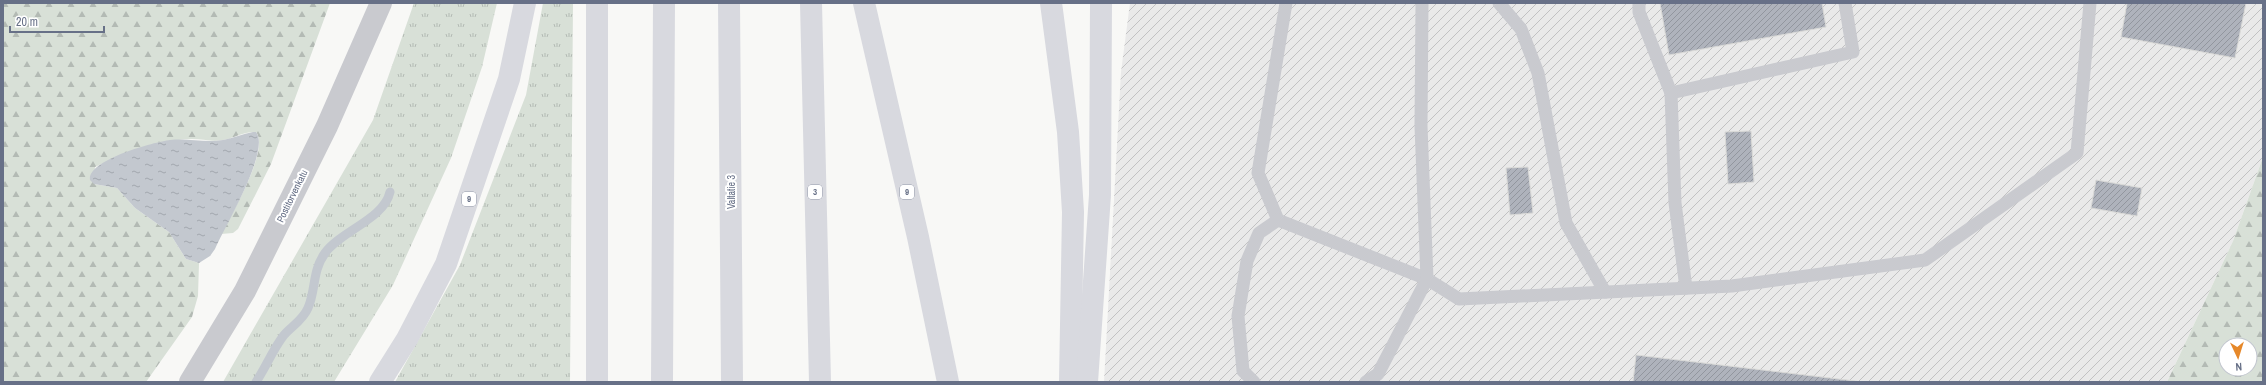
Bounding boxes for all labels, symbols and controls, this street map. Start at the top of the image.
scale bar [10,8,104,34]
text: 20 m [16,14,38,30]
street label: Postitorvenkatu [274,168,310,224]
street label: Valtatie 3 [725,175,738,209]
road number: 3 [808,185,822,199]
road number: 9 [900,185,914,199]
road number: 9 [462,192,476,206]
north arrow [2218,337,2258,377]
text: N [2235,360,2242,374]

